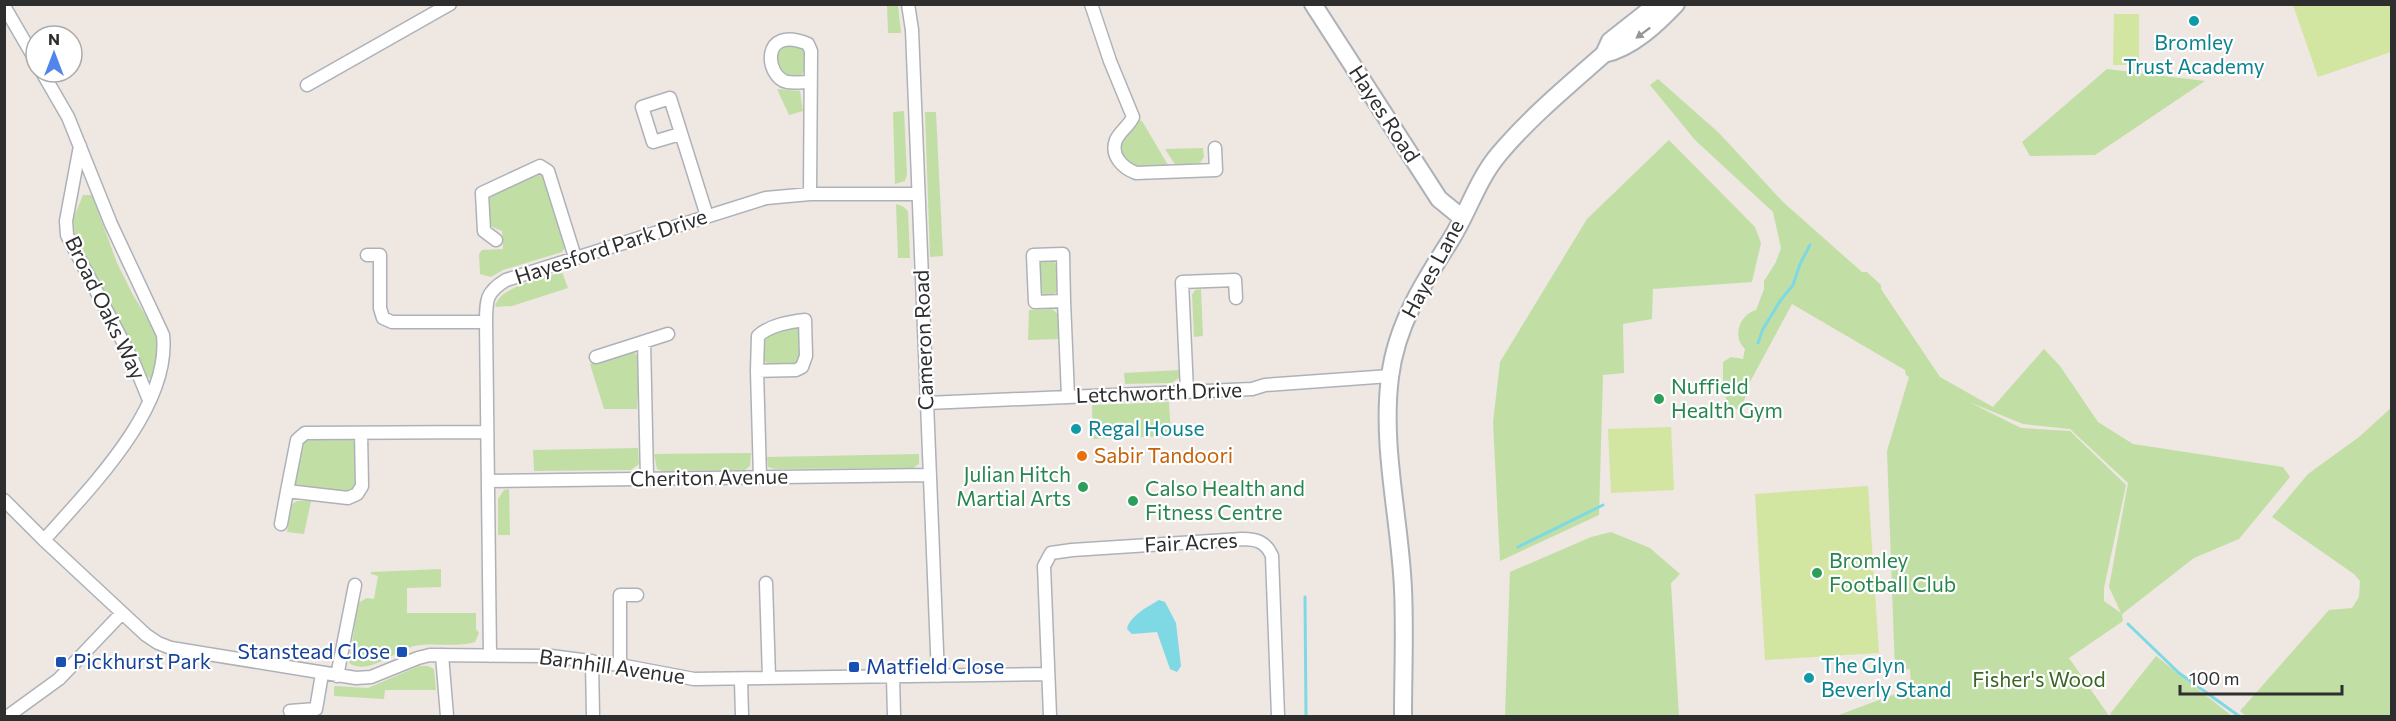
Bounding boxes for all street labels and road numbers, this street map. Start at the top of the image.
street label: Hayes Road [1345,60,1426,166]
street label: Hayesford Park Drive [511,203,710,288]
street label: Hayes Lane [1395,215,1468,322]
street label: Broad Oaks Way [61,232,152,383]
street label: Cameron Road [908,269,937,411]
street label: Letchworth Drive [1075,376,1243,407]
street label: Cheriton Avenue [630,463,788,490]
street label: Fair Acres [1144,527,1238,556]
street label: Barnhill Avenue [538,643,687,688]

